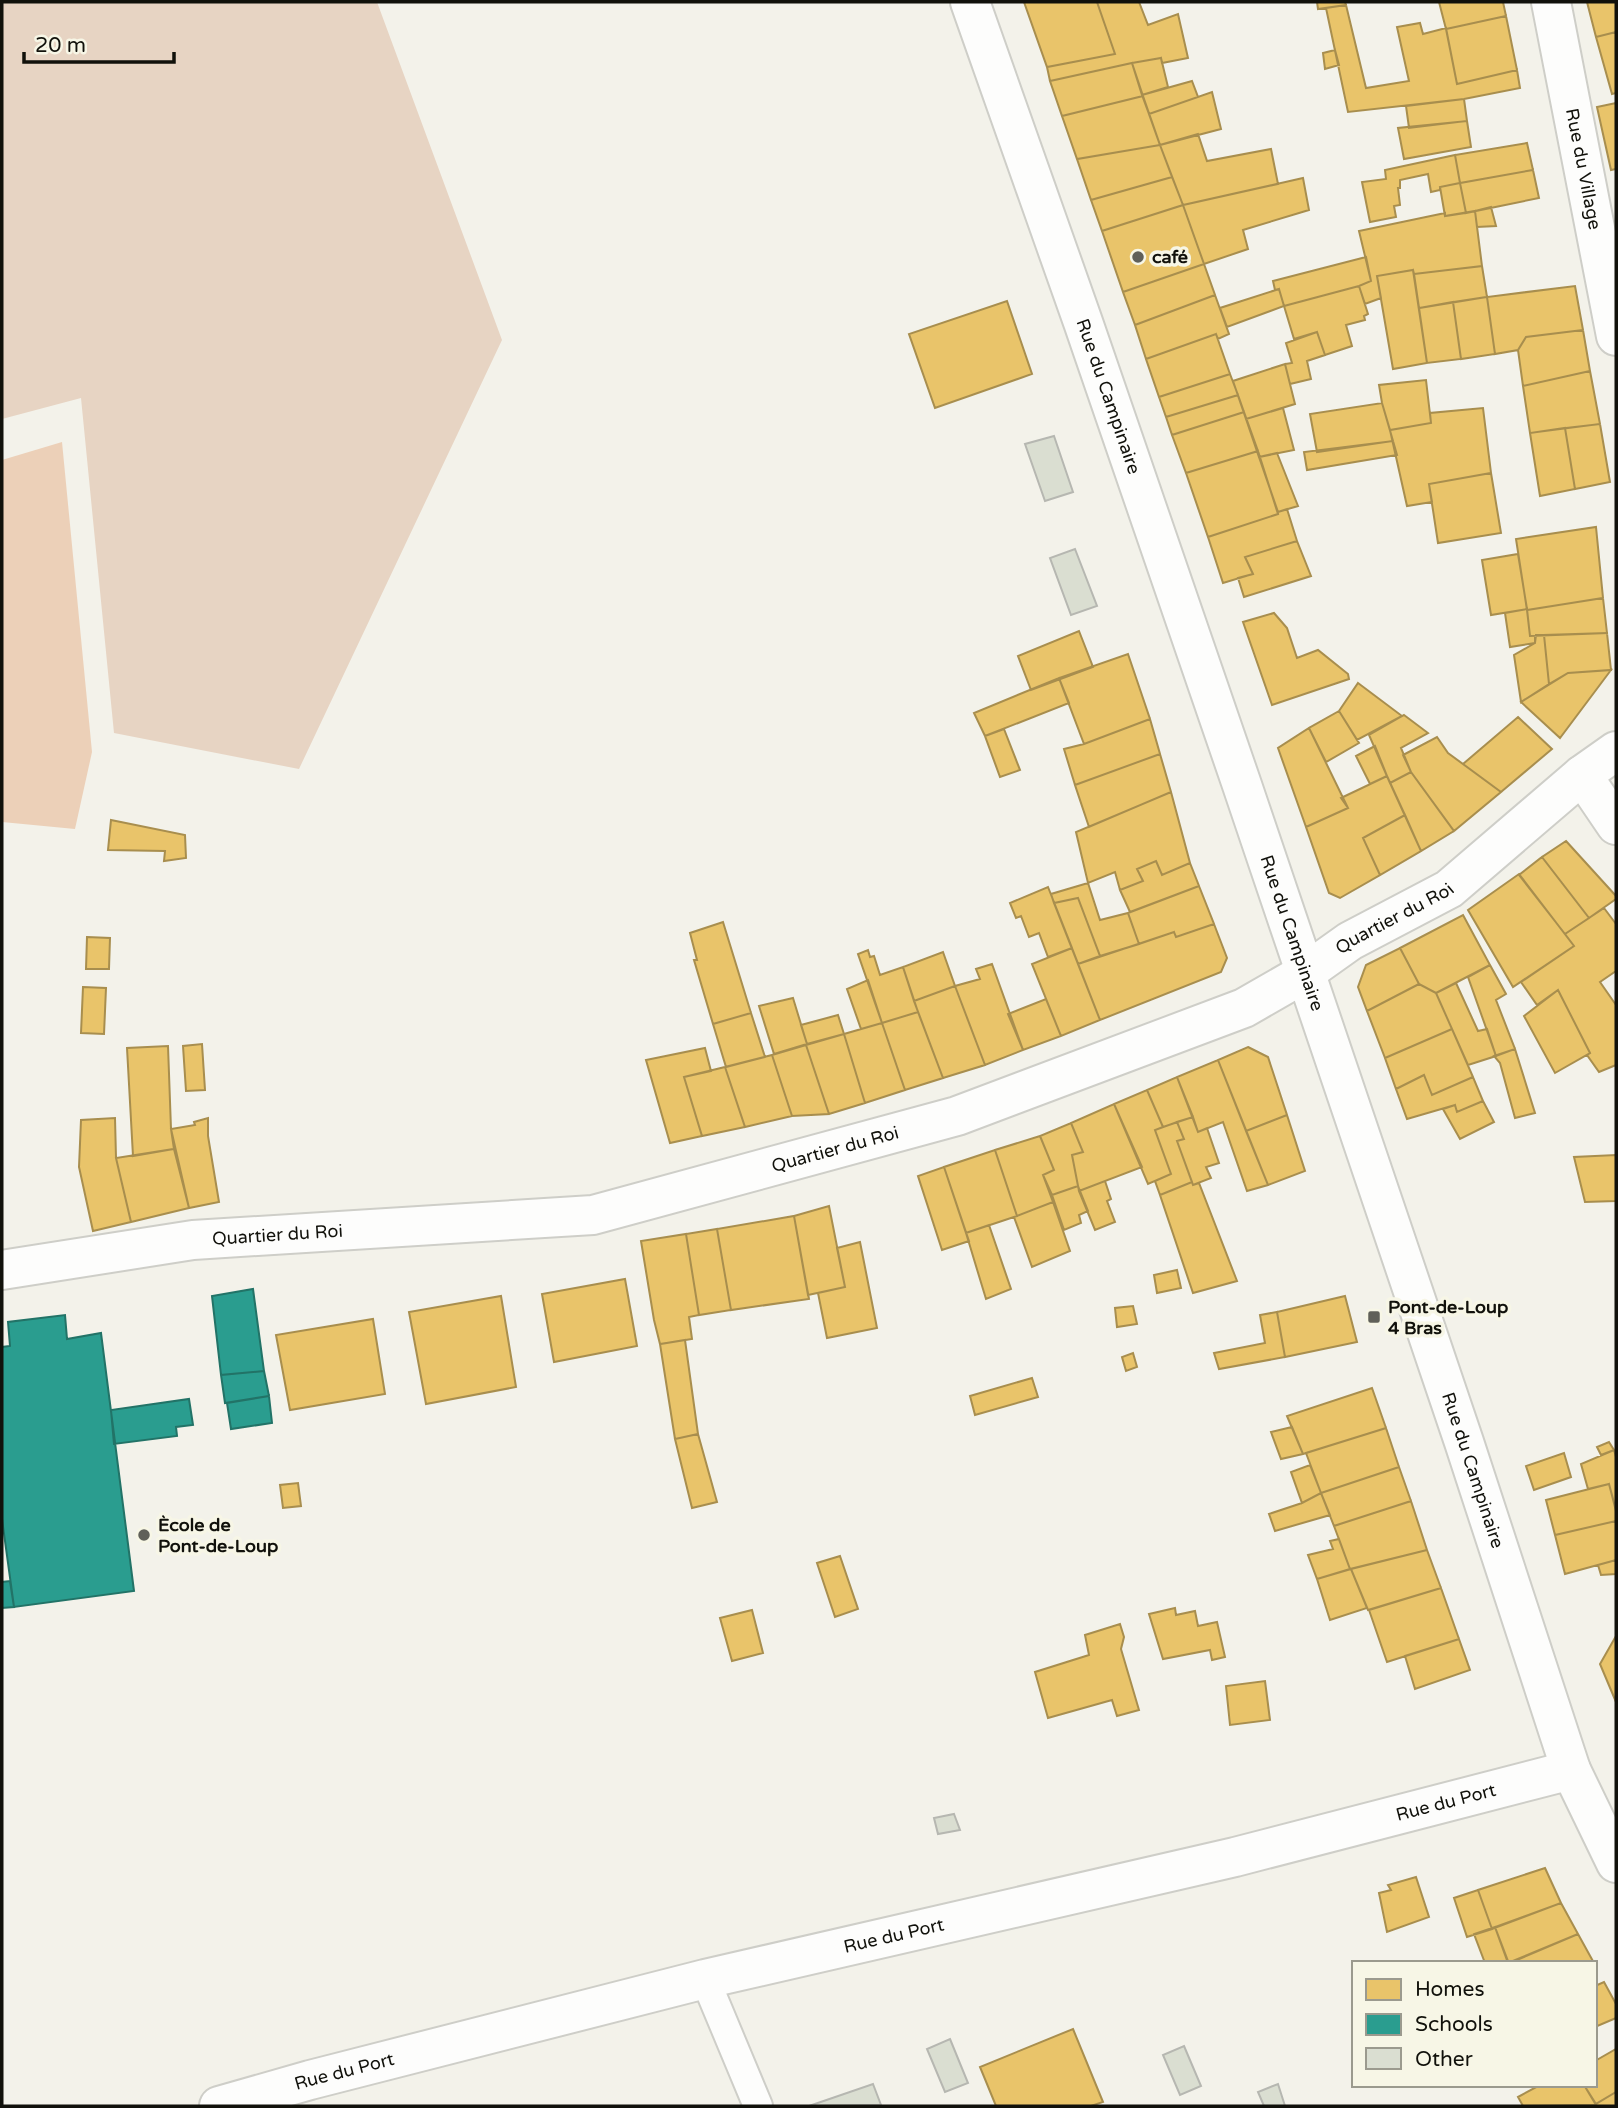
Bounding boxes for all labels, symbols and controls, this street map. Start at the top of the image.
scale bar [24,21,175,65]
text: 20 m [35,33,86,58]
street label: Rue du Village [1561,106,1606,231]
place label: café [1152,246,1188,268]
marker: café [1130,249,1146,265]
street label: Rue du Campinaire [1072,316,1145,477]
street label: Rue du Campinaire [1255,852,1328,1014]
street label: Quartier du Roi [1331,878,1459,959]
street label: Quartier du Roi [769,1121,901,1177]
street label: Quartier du Roi [211,1220,344,1250]
place label: Pont-de-Loup 4 Bras [1388,1296,1508,1339]
marker: Pont-de-Loup 4 Bras [1366,1309,1382,1325]
street label: Rue du Campinaire [1437,1389,1509,1551]
place label: Ècole de Pont-de-Loup [158,1514,278,1557]
marker: Ècole de Pont-de-Loup [136,1527,152,1543]
street label: Rue du Port [1394,1779,1498,1826]
street label: Rue du Port [841,1913,946,1958]
legend [1352,1961,1597,2087]
text: Homes [1415,1977,1485,2002]
text: Schools [1415,2012,1493,2037]
text: Other [1415,2047,1473,2072]
street label: Rue du Port [292,2048,397,2095]

